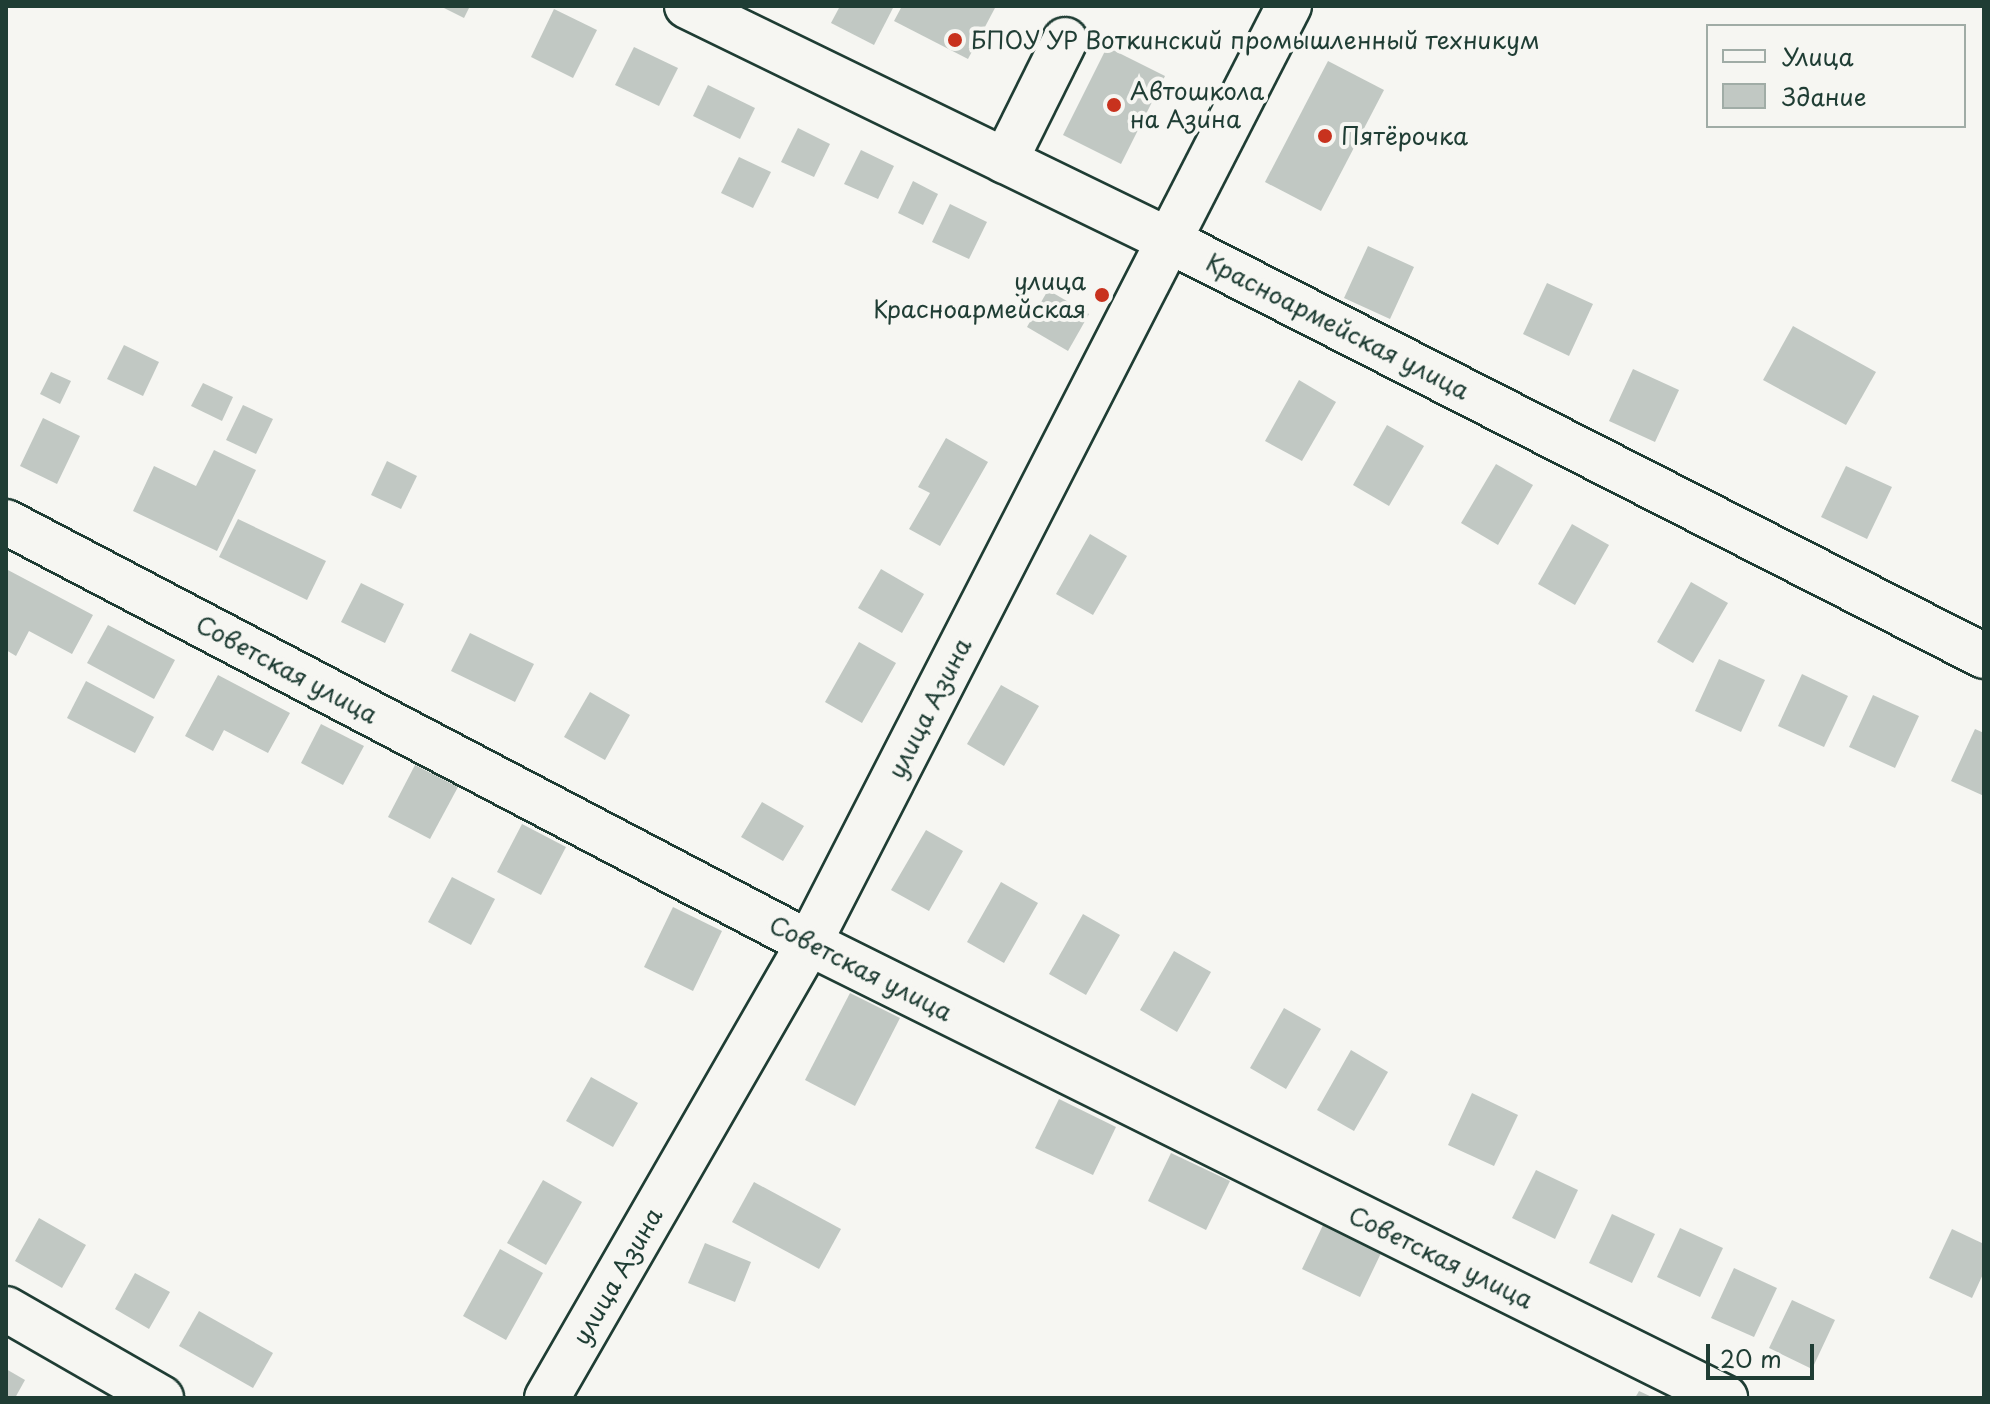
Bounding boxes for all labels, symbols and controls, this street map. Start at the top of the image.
legend [1706,24,1966,128]
place label: БПОУ УР Воткинский промышленный техникум [971,26,1545,54]
marker: БПОУ УР Воткинский промышленный техникум [946,31,964,49]
text: Улица [1782,38,1854,74]
place label: Автошкола на Азина [1130,77,1264,133]
text: Здание [1782,78,1867,114]
marker: Автошкола на Азина [1105,96,1123,114]
place label: Пятёрочка [1341,122,1468,150]
marker: Пятёрочка [1316,127,1334,145]
street label: Красноармейская улица [1201,247,1475,405]
place label: улица Красноармейская [873,267,1086,323]
marker: улица Красноармейская [1093,286,1111,304]
street label: Советская улица [191,609,383,729]
street label: улица Азина [881,632,977,784]
street label: Советская улица [764,909,958,1027]
street label: Советская улица [1344,1200,1538,1314]
street label: улица Азина [566,1202,668,1350]
scale bar [1710,1328,1818,1378]
text: 20 m [1720,1340,1782,1376]

